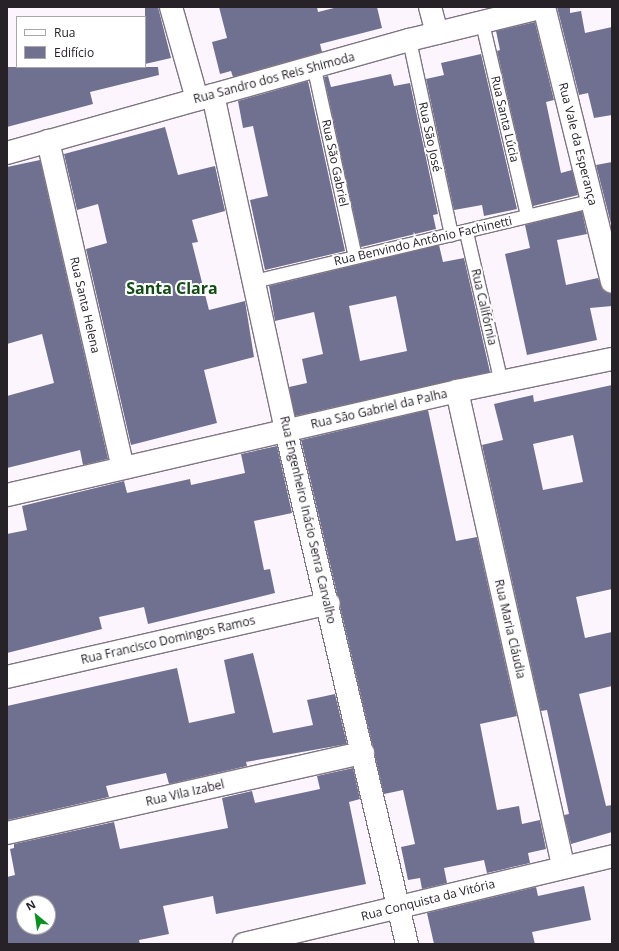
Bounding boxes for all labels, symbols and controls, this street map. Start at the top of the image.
legend [16,16,146,68]
text: Rua [54,24,75,41]
text: Edifício [54,44,94,61]
street label: Rua Sandro dos Reis Shimoda [192,50,356,106]
street label: Rua Santa Lúcia [488,74,522,164]
street label: Rua Vale da Esperança [556,81,600,207]
street label: Rua São José [416,101,444,173]
street label: Rua São Gabriel [319,118,351,208]
street label: Rua Benvindo Antônio Fachinetti [333,213,513,269]
street label: Rua Santa Helena [67,255,103,355]
street label: Rua Califórnia [468,267,500,347]
district label: Santa Clara [126,278,218,298]
street label: Rua São Gabriel da Palha [309,386,449,432]
street label: Rua Engenheiro Inácio Senra Carvalho [277,415,339,625]
street label: Rua Maria Cláudia [492,578,528,680]
street label: Rua Francisco Domingos Ramos [79,613,257,667]
street label: Rua Vila Izabel [144,777,226,809]
street label: Rua Conquista da Vitória [359,876,497,924]
north arrow [16,895,56,935]
text: N [23,896,38,914]

